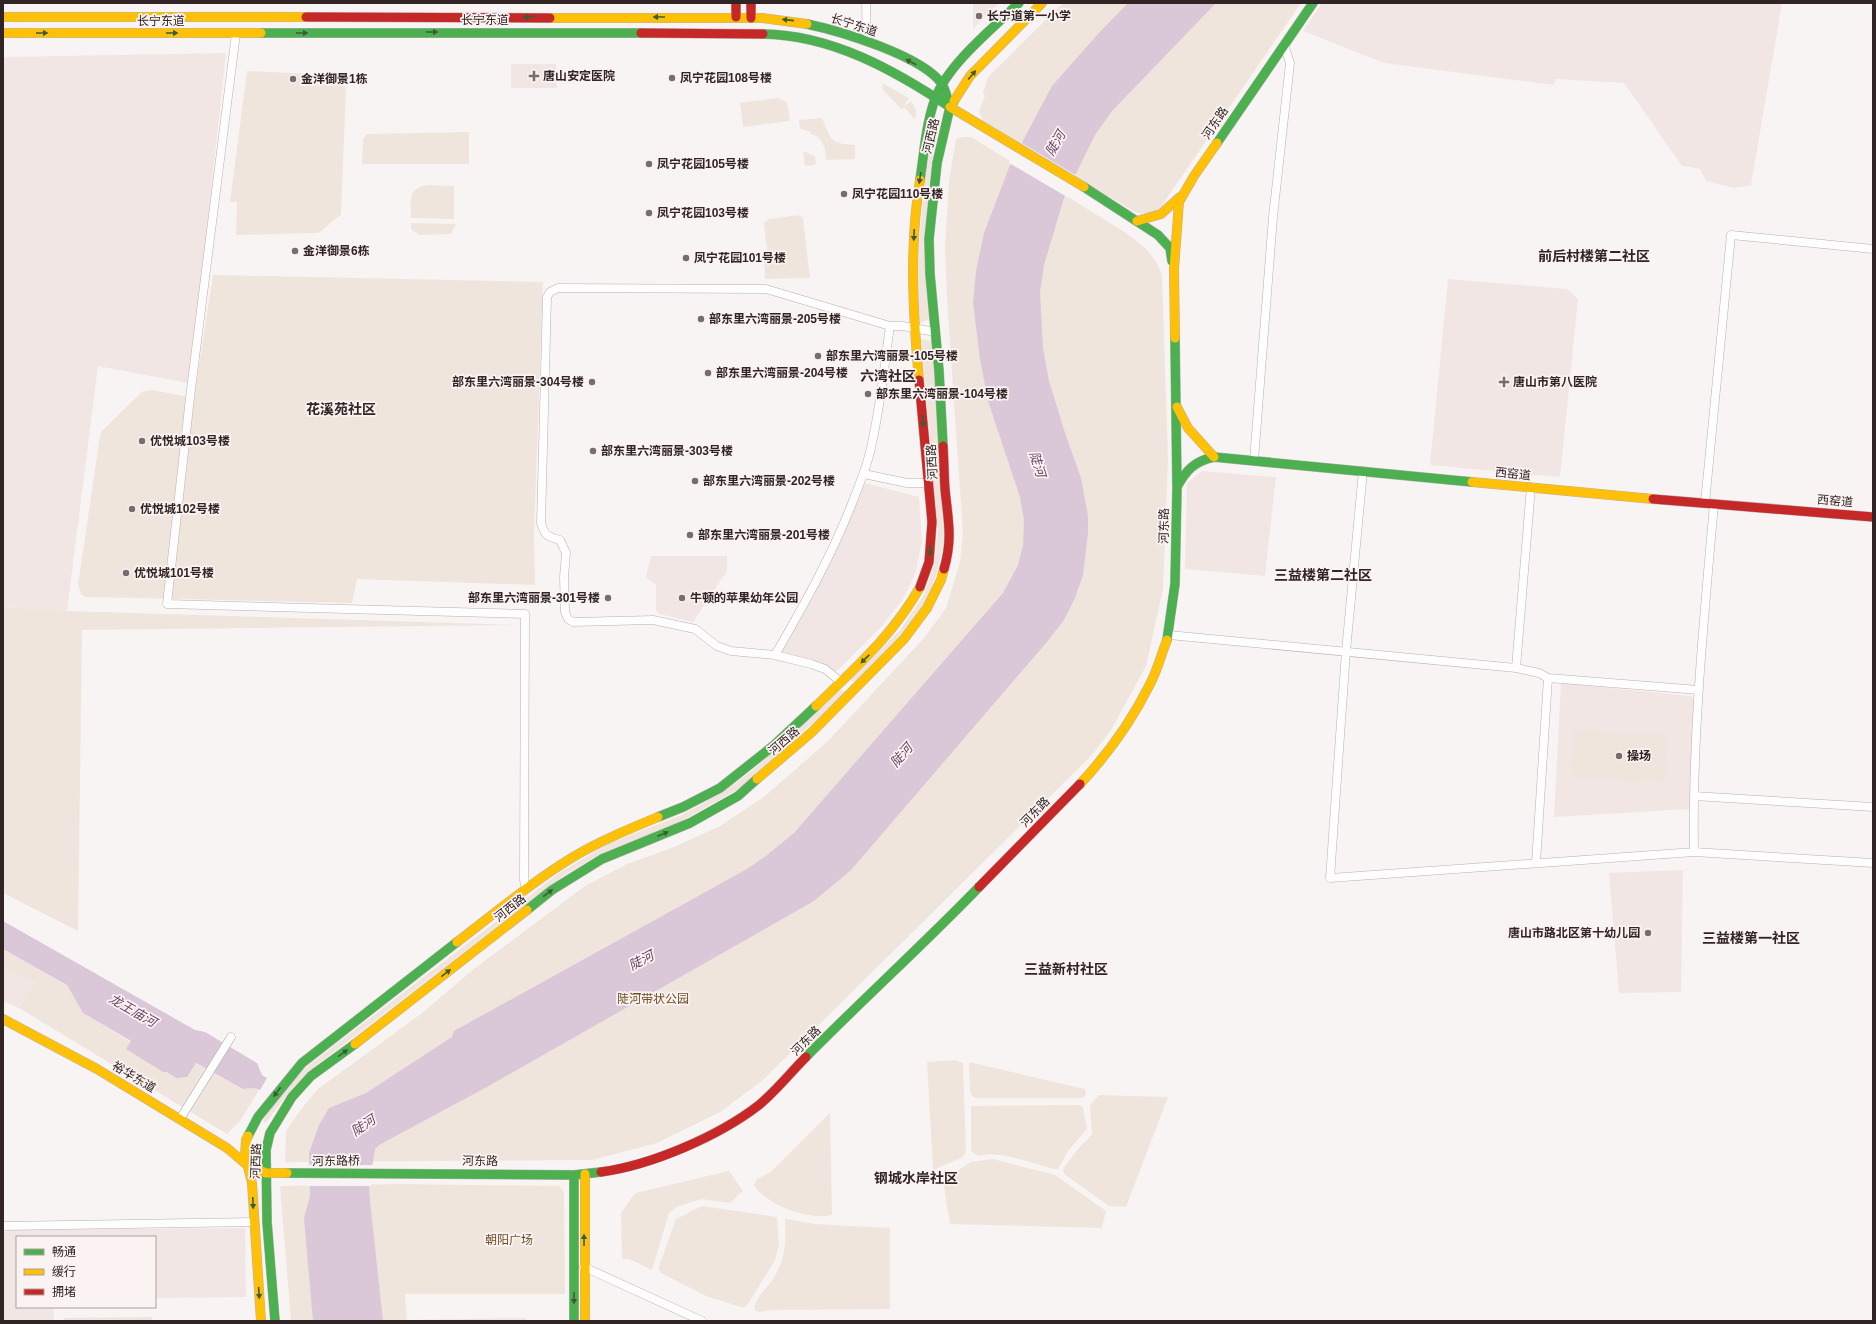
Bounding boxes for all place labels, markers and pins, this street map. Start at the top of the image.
place label: 长宁道第一小学 [987,9,1071,23]
marker: 长宁道第一小学 [974,11,984,21]
place label: 唐山安定医院 [543,69,615,83]
marker: 唐山安定医院 [528,70,540,82]
place label: 凤宁花园108号楼 [680,71,772,85]
place label: 金洋御景1栋 [301,72,368,86]
marker: 凤宁花园108号楼 [667,73,677,83]
marker: 金洋御景1栋 [288,74,298,84]
place label: 凤宁花园105号楼 [657,157,749,171]
marker: 凤宁花园105号楼 [644,159,654,169]
place label: 凤宁花园110号楼 [852,187,943,201]
marker: 凤宁花园110号楼 [839,189,849,199]
place label: 凤宁花园103号楼 [657,206,749,220]
marker: 凤宁花园103号楼 [644,208,654,218]
place label: 金洋御景6栋 [303,244,370,258]
marker: 金洋御景6栋 [290,246,300,256]
place label: 凤宁花园101号楼 [694,251,786,265]
marker: 凤宁花园101号楼 [681,253,691,263]
place label: 部东里六湾丽景-205号楼 [709,312,841,326]
marker: 部东里六湾丽景-205号楼 [696,314,706,324]
place label: 部东里六湾丽景-105号楼 [826,349,958,363]
marker: 部东里六湾丽景-105号楼 [813,351,823,361]
place label: 部东里六湾丽景-204号楼 [716,366,848,380]
marker: 部东里六湾丽景-204号楼 [703,368,713,378]
place label: 部东里六湾丽景-304号楼 [452,375,584,389]
place label: 唐山市第八医院 [1513,375,1597,389]
marker: 唐山市第八医院 [1498,376,1510,388]
marker: 部东里六湾丽景-304号楼 [587,377,597,387]
place label: 部东里六湾丽景-104号楼 [876,387,1008,401]
marker: 部东里六湾丽景-104号楼 [863,389,873,399]
place label: 优悦城103号楼 [150,434,230,448]
marker: 优悦城103号楼 [137,436,147,446]
place label: 部东里六湾丽景-303号楼 [601,444,733,458]
marker: 部东里六湾丽景-303号楼 [588,446,598,456]
place label: 部东里六湾丽景-202号楼 [703,474,835,488]
marker: 部东里六湾丽景-202号楼 [690,476,700,486]
place label: 优悦城102号楼 [140,502,220,516]
marker: 优悦城102号楼 [127,504,137,514]
place label: 部东里六湾丽景-201号楼 [698,528,830,542]
marker: 部东里六湾丽景-201号楼 [685,530,695,540]
place label: 优悦城101号楼 [134,566,214,580]
marker: 优悦城101号楼 [121,568,131,578]
place label: 部东里六湾丽景-301号楼 [468,591,600,605]
place label: 牛顿的苹果幼年公园 [690,591,798,605]
marker: 部东里六湾丽景-301号楼 [603,593,613,603]
marker: 牛顿的苹果幼年公园 [677,593,687,603]
place label: 操场 [1627,749,1651,763]
marker: 操场 [1614,751,1624,761]
place label: 唐山市路北区第十幼儿园 [1508,926,1640,940]
marker: 唐山市路北区第十幼儿园 [1643,928,1653,938]

